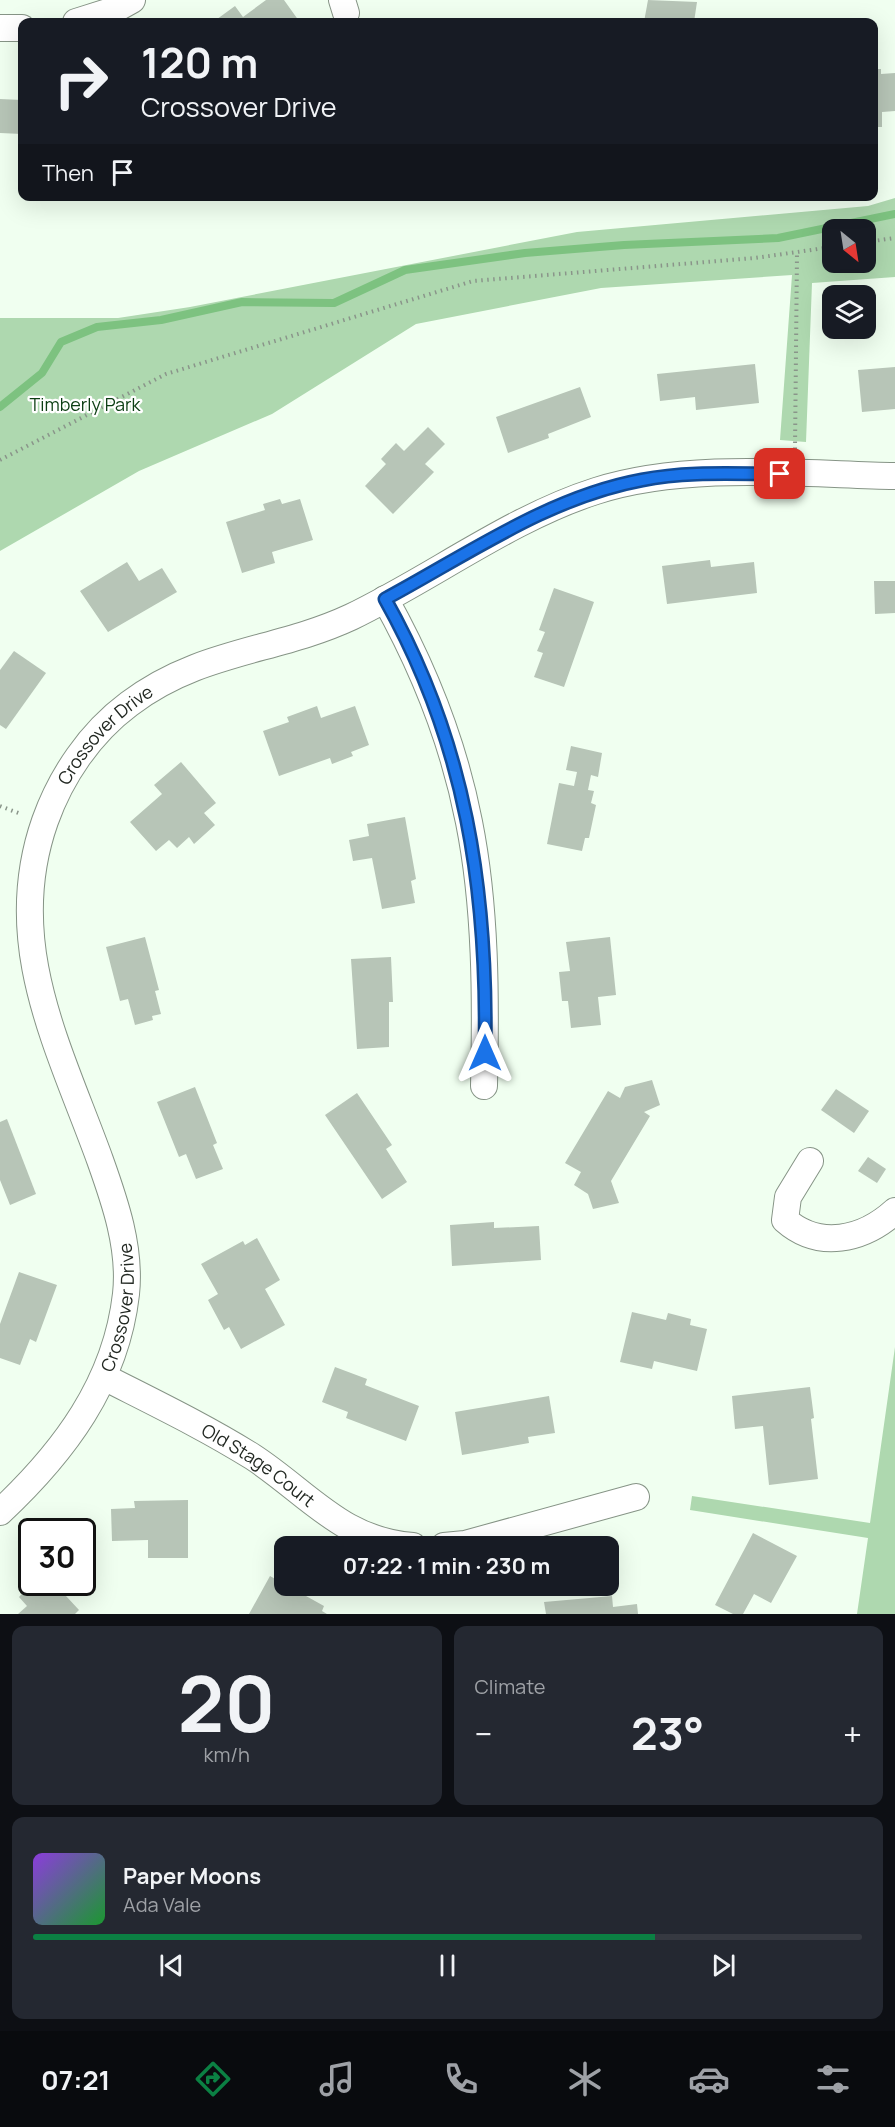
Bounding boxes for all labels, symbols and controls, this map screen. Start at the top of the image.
text: 120 m [141,33,258,91]
icon: right [42,42,120,120]
text: Crossover Drive [141,88,337,125]
icon: arrive [106,156,139,189]
text: Then [42,158,94,188]
north arrow [822,219,876,273]
map controls [822,219,876,339]
button: layers [822,285,876,339]
park label: Timberly Park [29,392,142,416]
pin [754,448,805,499]
icon: arrive [763,457,796,490]
street label: Crossover Drive [52,679,157,789]
position arrow [453,1021,517,1085]
street label: Crossover Drive [95,1242,139,1375]
street label: Old Stage Court [198,1418,320,1512]
speed limit sign: 30 [18,1518,96,1596]
text: 07:22 · 1 min · 230 m [343,1551,550,1581]
text: 20 [178,1649,276,1755]
text: Climate [475,1673,546,1700]
text: 23° [631,1702,704,1764]
text: − [475,1711,492,1756]
text: + [843,1711,862,1756]
text: km/h [203,1741,250,1768]
text: Paper Moons [123,1861,261,1891]
text: Ada Vale [123,1891,201,1918]
icon: previous [155,1949,188,1982]
icon: pause [431,1949,464,1982]
icon: next [707,1949,740,1982]
icon: directions [192,2058,234,2100]
icon: music [316,2058,358,2100]
icon: phone [440,2058,482,2100]
icon: climate [564,2058,606,2100]
icon: car [688,2058,730,2100]
icon: filters [812,2058,854,2100]
text: 07:21 [41,2061,110,2098]

